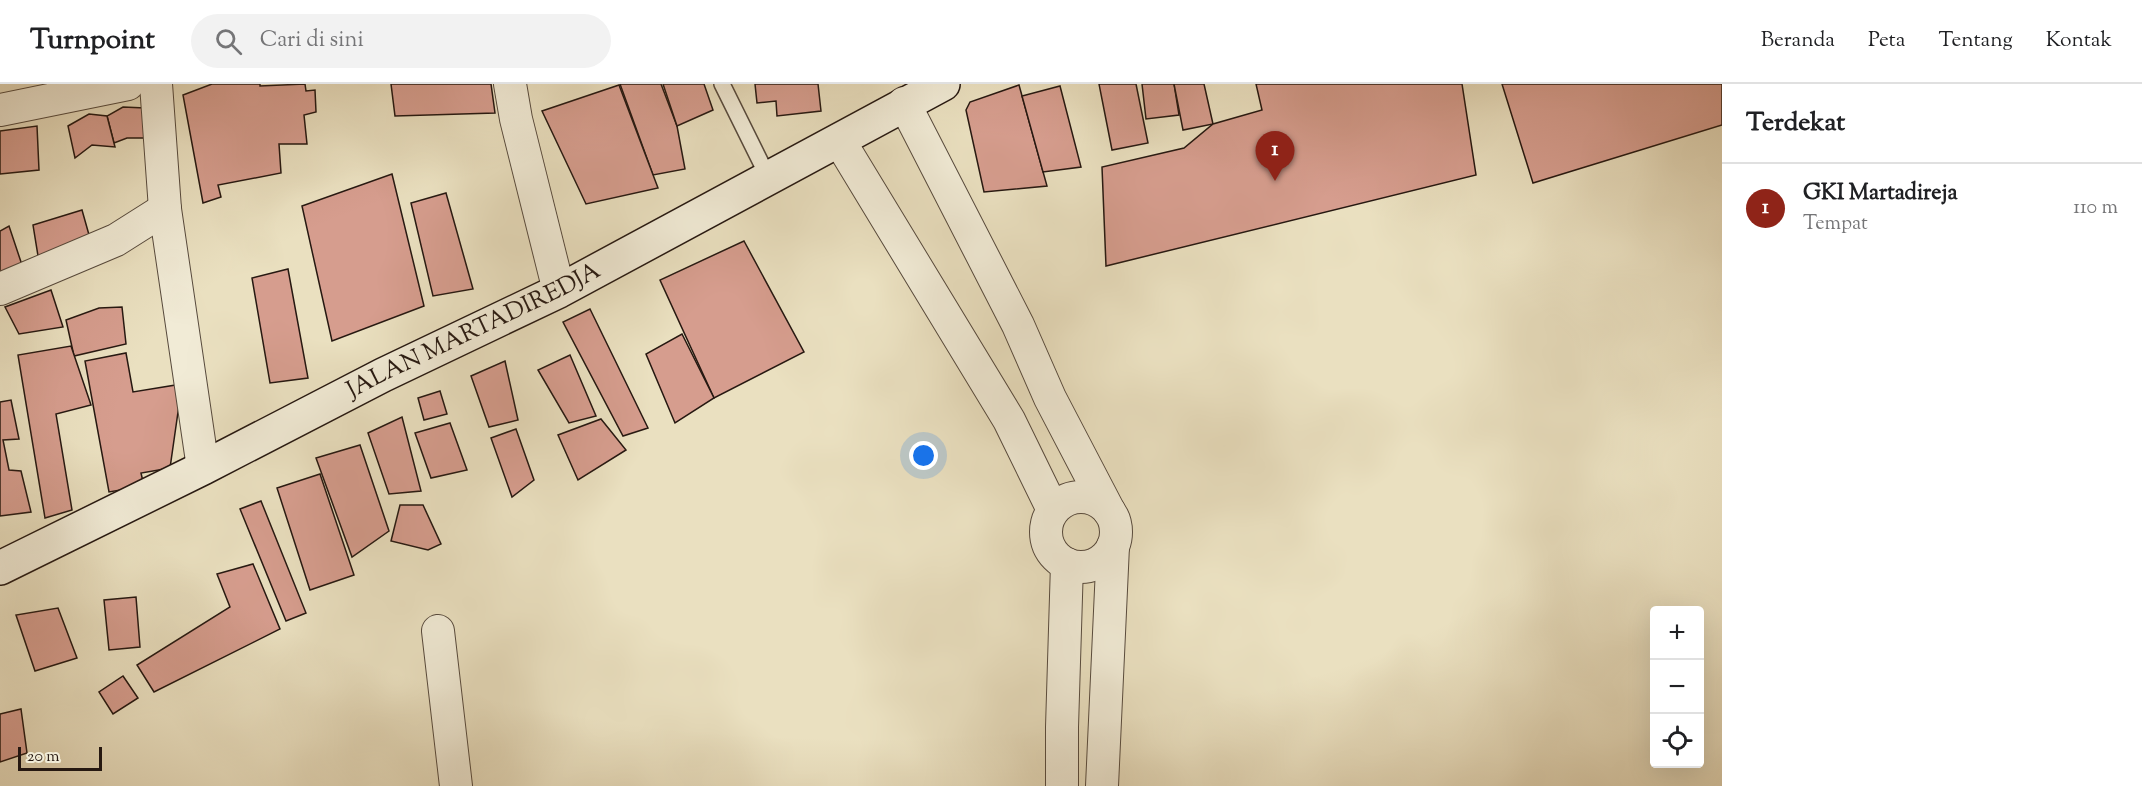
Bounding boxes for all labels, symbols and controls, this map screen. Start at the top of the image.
search box [191,14,611,68]
text: Turnpoint [30,21,155,61]
icon: search [212,25,245,58]
text: Cari di sini [260,25,364,57]
text: Beranda [1761,26,1835,56]
text: Peta [1868,26,1906,56]
text: Tentang [1939,26,2013,56]
text: Kontak [2046,26,2112,56]
text: Terdekat [1746,105,1845,142]
pin: 1 [1256,132,1294,181]
text: GKI Martadireja [1803,178,1958,210]
text: 1 [1762,194,1769,223]
text: 110 m [2073,194,2118,223]
text: Tempat [1803,210,1868,239]
street label: JALAN MARTADIREDJA [339,254,608,409]
your location [909,441,938,470]
map controls [1650,606,1704,768]
button: + [1650,606,1704,660]
button: − [1650,660,1704,714]
button: locate [1650,714,1704,768]
scale bar [18,744,102,772]
text: 20 m [27,746,60,769]

